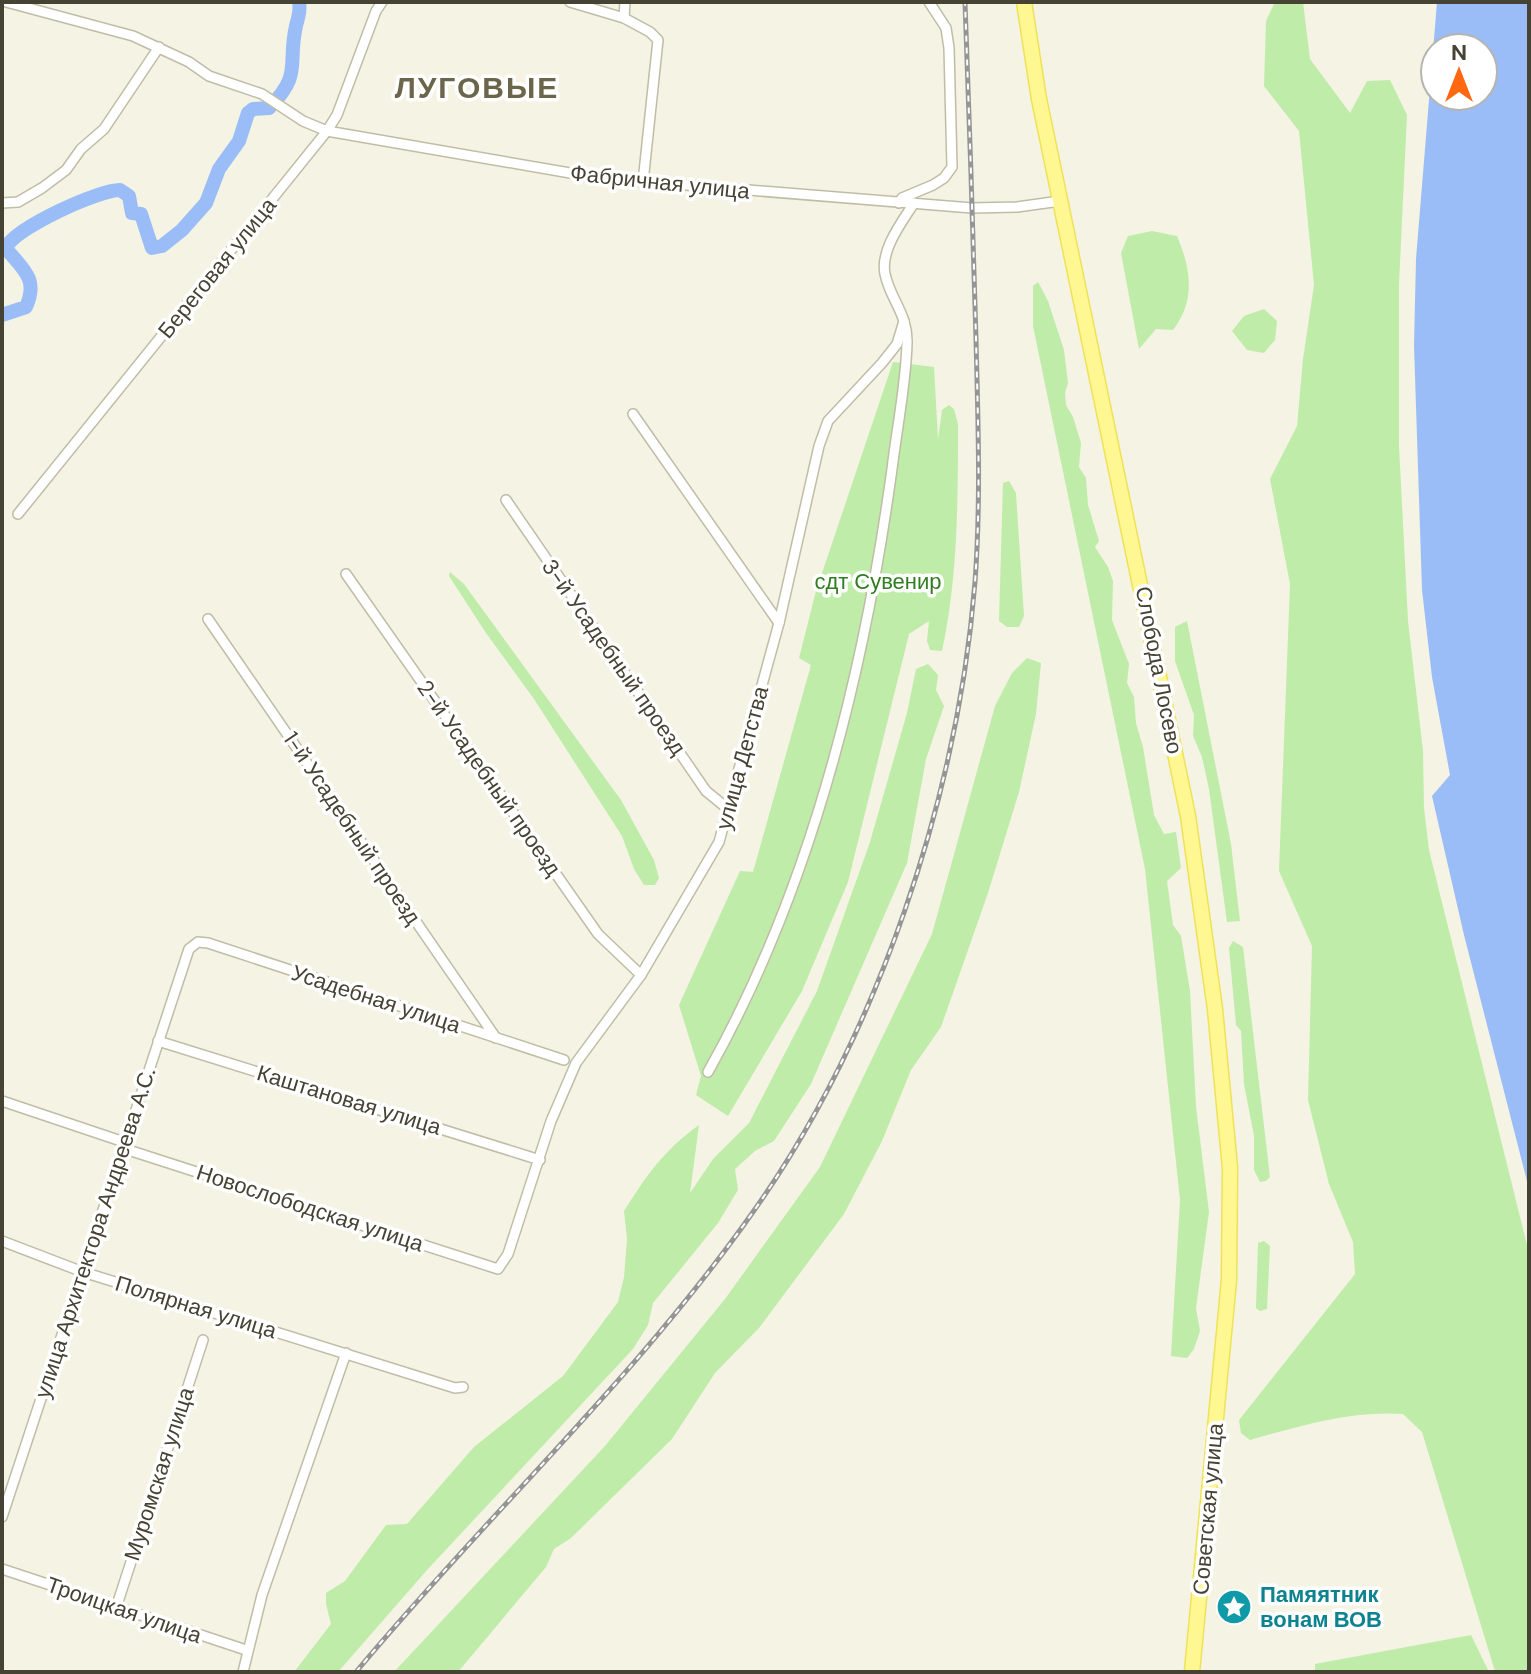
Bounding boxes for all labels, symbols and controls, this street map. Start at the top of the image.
north arrow [1419,32,1499,112]
text: N [1451,38,1467,67]
district label: ЛУГОВЫЕ [395,68,559,107]
street label: Фабричная улица [569,158,752,206]
street label: Береговая улица [151,191,283,344]
street label: 3-й Усадебный проезд [535,553,693,761]
park label: сдт Сувенир [814,567,942,596]
street label: Слобода Лосево [1129,584,1189,756]
street label: 2-й Усадебный проезд [410,674,568,882]
street label: улица Детства [709,682,775,833]
street label: 1-й Усадебный проезд [277,726,428,930]
street label: Усадебная улица [288,958,465,1040]
street label: Каштановая улица [253,1058,445,1142]
street label: улица Архитектора Андреева А.С. [28,1064,162,1402]
street label: Новослободская улица [193,1158,428,1259]
street label: Полярная улица [112,1269,281,1346]
street label: Муромская улица [117,1383,201,1564]
street label: Советская улица [1186,1421,1230,1596]
street label: Троицкая улица [43,1570,206,1650]
place label: Памяятник вонам ВОВ [1260,1580,1382,1634]
place icon: Памяятник вонам ВОВ [1215,1588,1253,1626]

